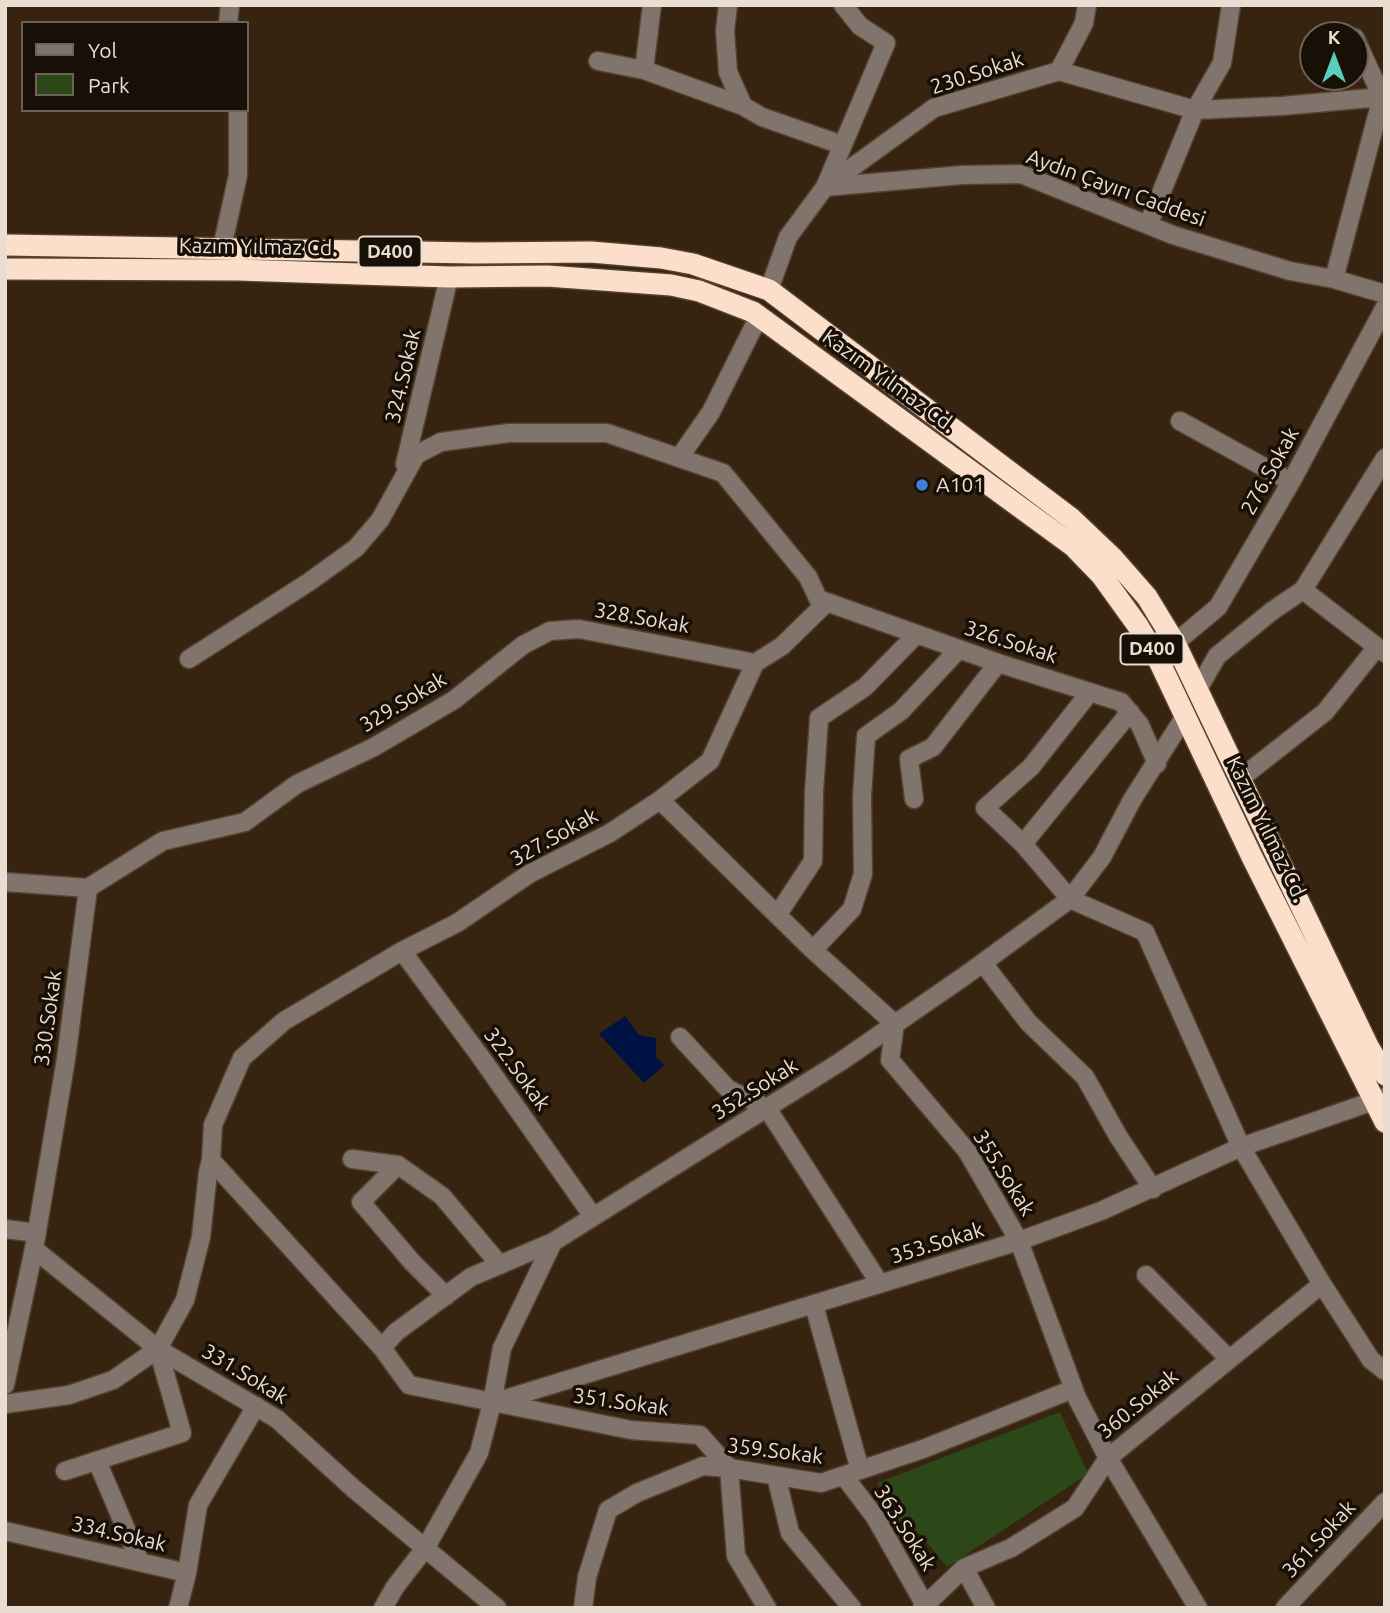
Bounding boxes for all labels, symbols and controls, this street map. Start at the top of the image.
legend [21,21,248,112]
north arrow [1299,21,1369,91]
text: K [1328,26,1340,48]
text: Yol [88,38,117,62]
street label: 230.Sokak [927,46,1027,100]
text: Park [88,73,130,97]
street label: Aydın Çayırı Caddesi [1023,144,1209,232]
street label: Kazım Yılmaz Cd. [179,233,337,261]
road number: D400 [358,236,422,268]
street label: Kazım Yılmaz Cd. [817,324,961,438]
street label: 324.Sokak [380,326,426,426]
street label: 276.Sokak [1236,423,1304,519]
place label: A101 [936,472,985,498]
marker: A101 [914,477,930,493]
street label: 328.Sokak [592,597,692,639]
street label: 326.Sokak [961,615,1061,669]
road number: D400 [1120,634,1184,664]
street label: 329.Sokak [355,666,451,738]
street label: Kazım Yılmaz Cd. [1221,752,1313,906]
street label: 327.Sokak [506,803,602,871]
street label: 330.Sokak [29,969,67,1067]
street label: 322.Sokak [479,1023,555,1115]
street label: 352.Sokak [708,1053,802,1125]
street label: 355.Sokak [968,1126,1040,1220]
street label: 353.Sokak [887,1217,987,1269]
street label: 331.Sokak [197,1338,293,1410]
street label: 360.Sokak [1093,1364,1183,1444]
street label: 351.Sokak [572,1383,670,1421]
street label: 359.Sokak [726,1433,824,1469]
street label: 363.Sokak [869,1481,941,1575]
street label: 361.Sokak [1277,1495,1361,1583]
street label: 334.Sokak [69,1511,169,1557]

